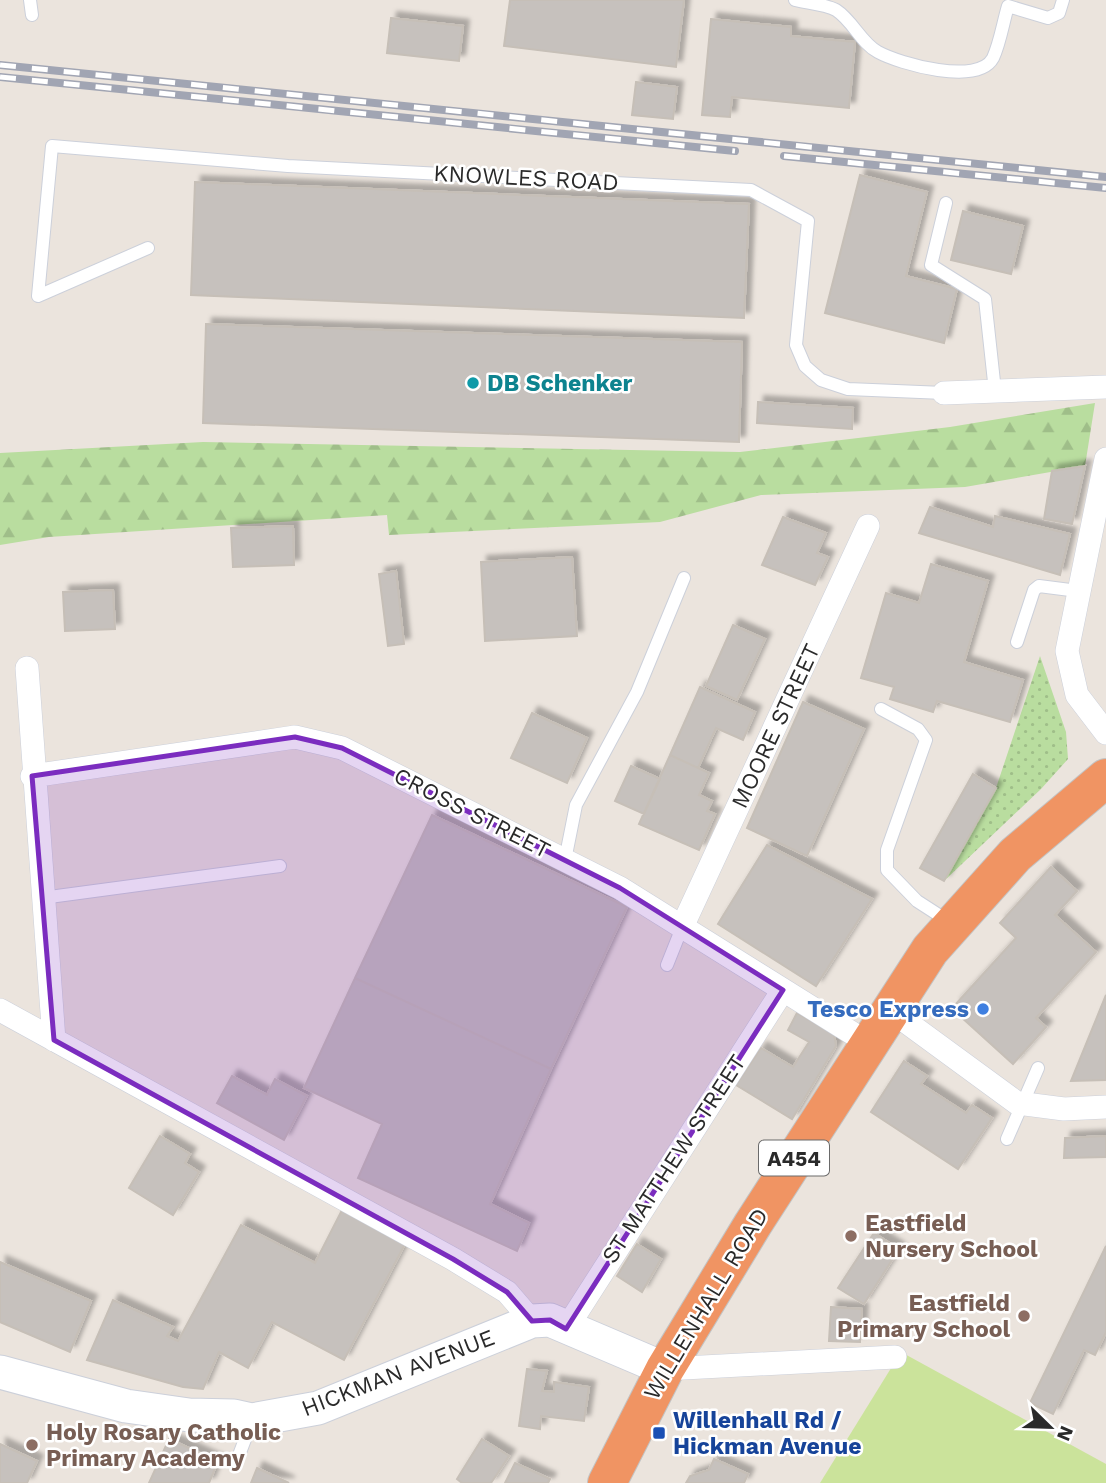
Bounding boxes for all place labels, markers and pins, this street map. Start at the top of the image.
place label: DB Schenker [487,370,633,397]
marker: DB Schenker [465,375,481,391]
place label: Tesco Express [807,996,969,1023]
marker: Tesco Express [975,1001,991,1017]
place label: Eastfield Nursery School [865,1210,1038,1263]
marker: Eastfield Nursery School [843,1228,859,1244]
place label: Eastfield Primary School [837,1290,1010,1343]
marker: Eastfield Primary School [1016,1308,1032,1324]
place label: Willenhall Rd / Hickman Avenue [673,1407,862,1460]
place label: Holy Rosary Catholic Primary Academy [46,1419,281,1472]
marker: Willenhall Rd / Hickman Avenue [651,1425,667,1441]
marker: Holy Rosary Catholic Primary Academy [24,1437,40,1453]

